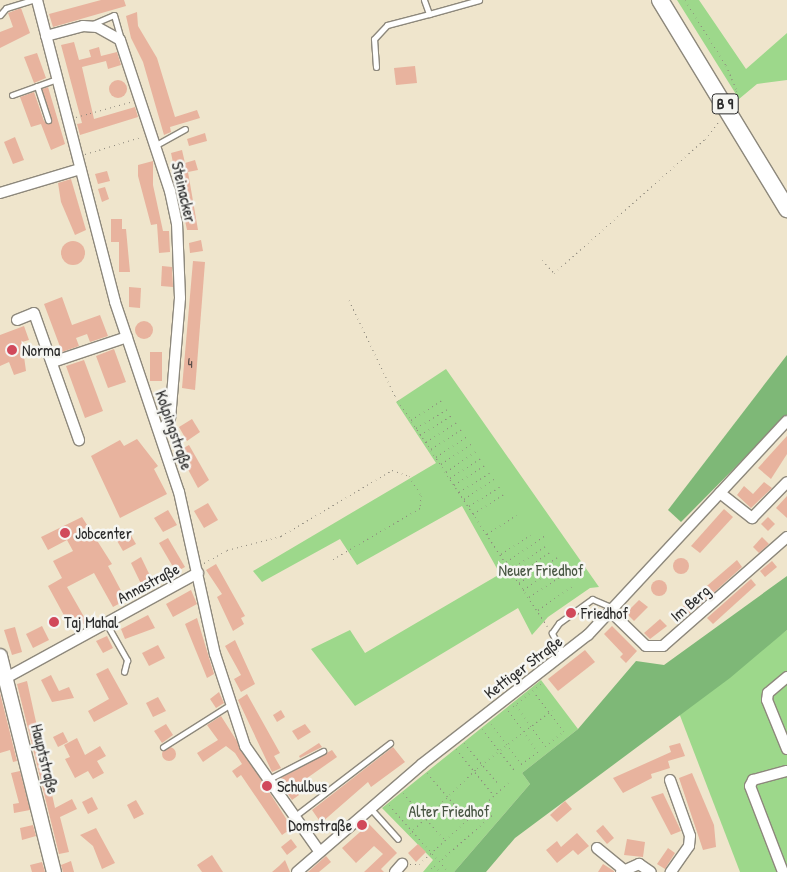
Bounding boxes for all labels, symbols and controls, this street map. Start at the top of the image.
road number: B 9 [711,92,739,116]
street label: Steinacker [168,160,200,224]
place label: Norma [22,340,60,360]
marker: Norma [6,344,18,356]
house number: 4 [187,355,193,371]
street label: Kolpingstraße [151,388,197,472]
place label: Jobcenter [75,523,132,543]
marker: Jobcenter [59,527,71,539]
street label: Annastraße [114,559,182,607]
park label: Neuer Friedhof [499,560,583,580]
street label: Im Berg [666,581,714,625]
place label: Friedhof [581,603,628,623]
marker: Friedhof [565,607,577,619]
place label: Taj Mahal [64,612,118,632]
marker: Taj Mahal [48,616,60,628]
street label: Kettiger Straße [480,631,566,703]
street label: Hauptstraße [27,722,63,796]
place label: Schulbus [277,776,327,796]
marker: Schulbus [261,780,273,792]
park label: Alter Friedhof [408,801,490,821]
place label: Domstraße [288,815,352,835]
marker: Domstraße [356,819,368,831]

